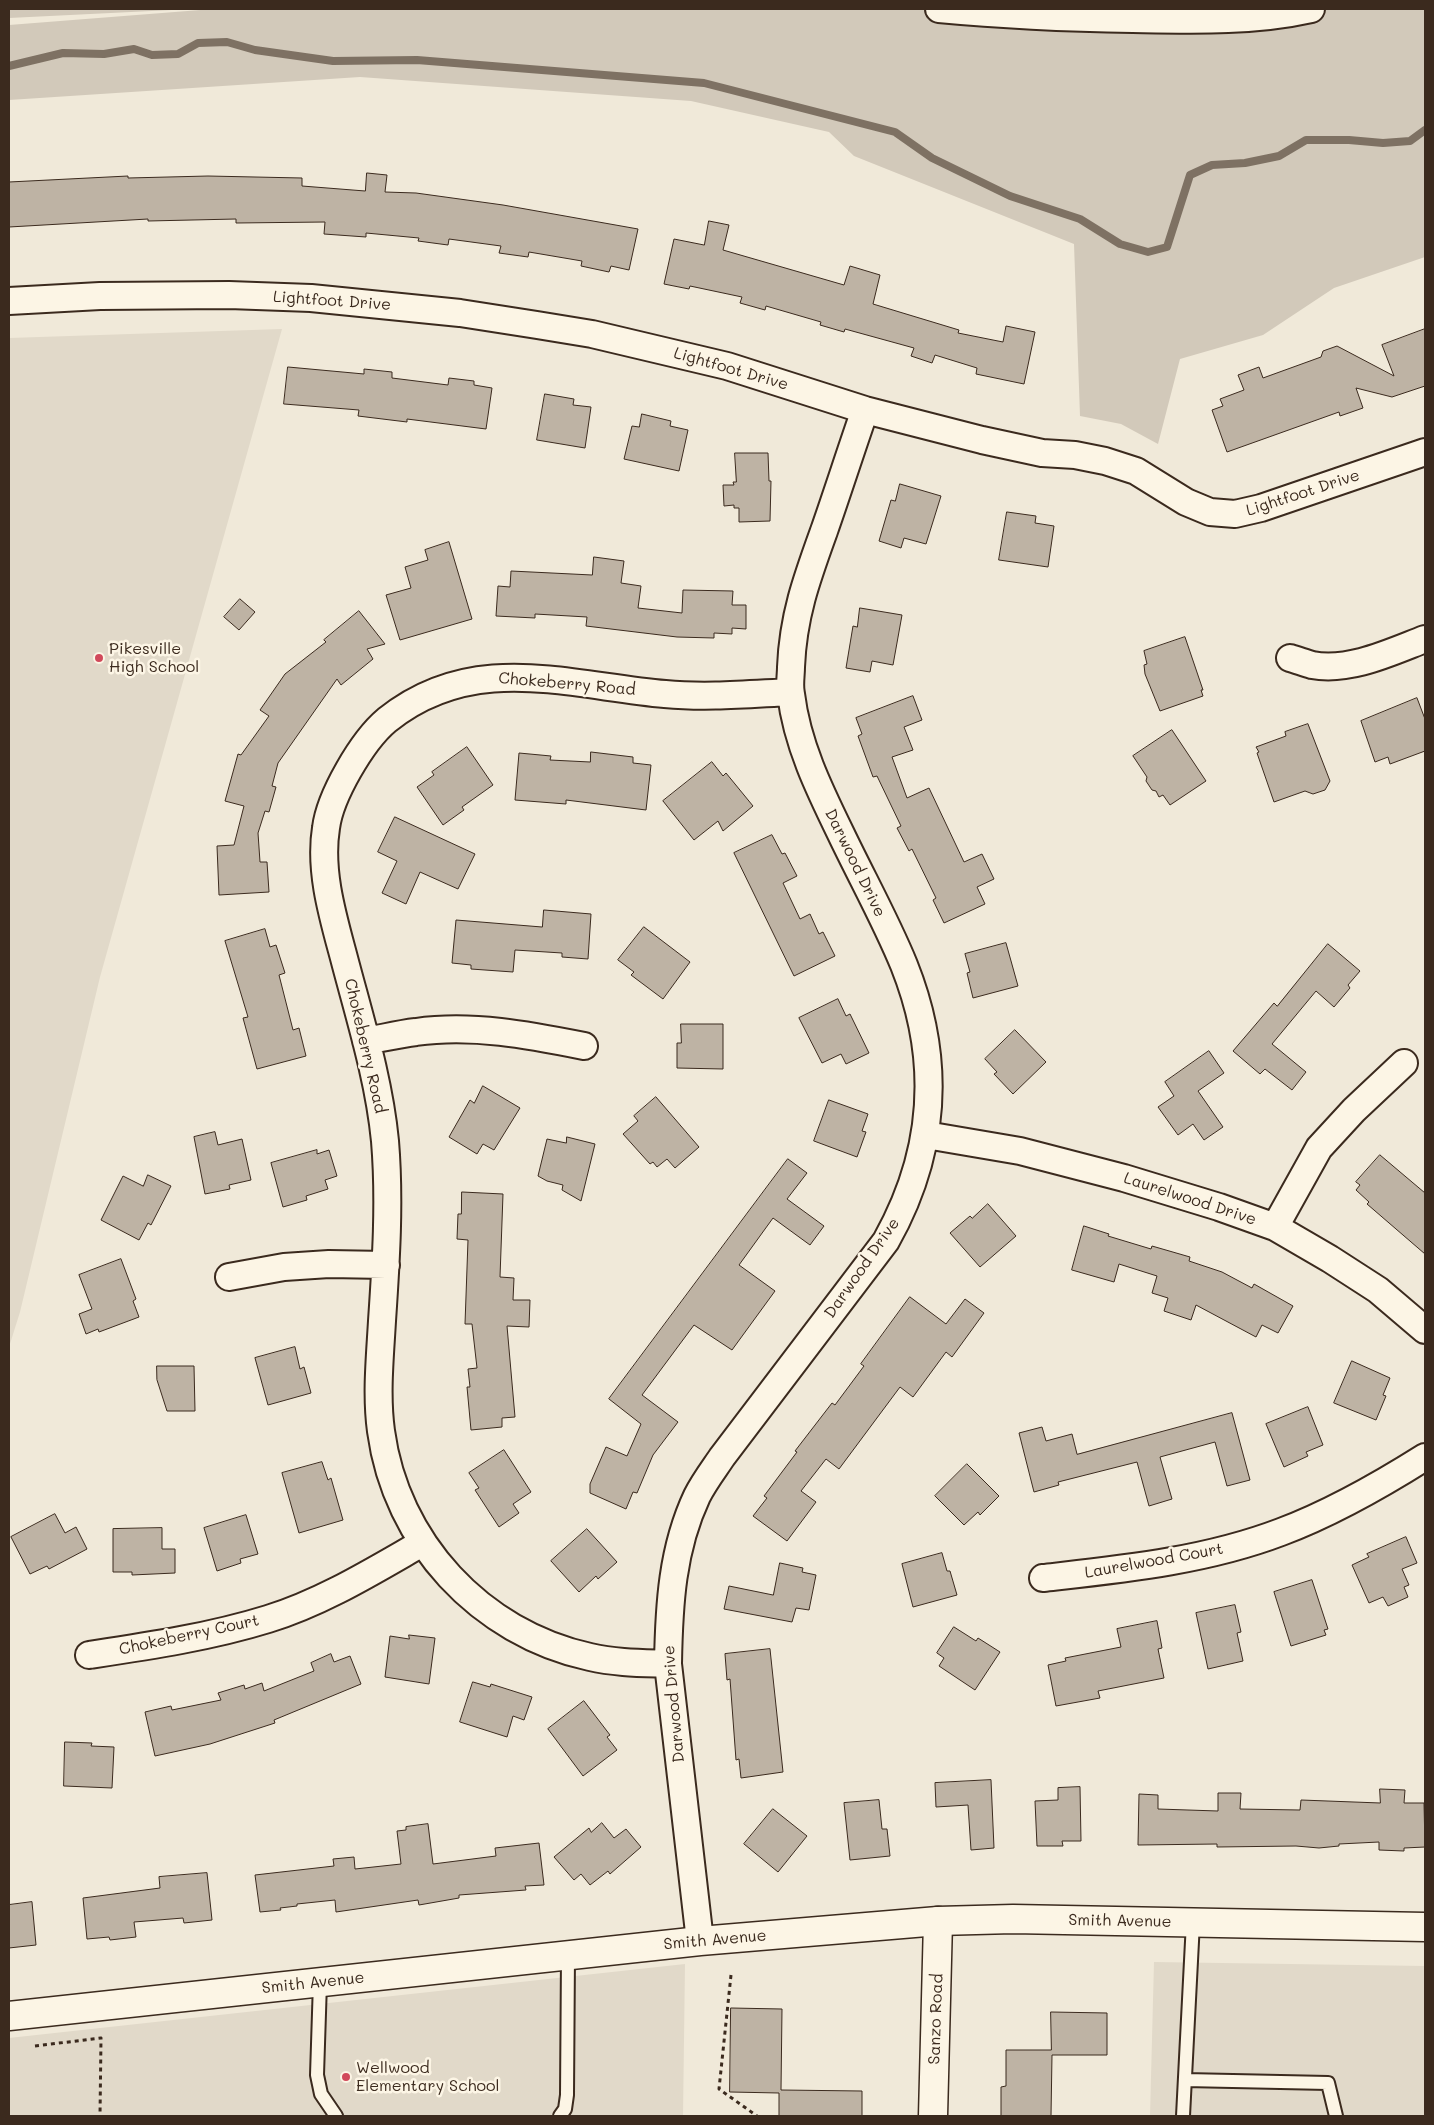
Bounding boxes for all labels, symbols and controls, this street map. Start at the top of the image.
street label: Lightfoot Drive [272,287,392,315]
street label: Lightfoot Drive [671,343,791,395]
street label: Lightfoot Drive [1244,466,1362,520]
place label: Pikesville High School [109,639,199,677]
marker: Pikesville High School [93,652,105,664]
street label: Chokeberry Road [498,668,636,700]
street label: Darwood Drive [821,806,889,920]
street label: Chokeberry Road [340,977,390,1115]
street label: Laurelwood Drive [1121,1169,1259,1229]
street label: Darwood Drive [820,1214,904,1322]
street label: Laurelwood Court [1083,1539,1225,1583]
street label: Chokeberry Court [117,1611,261,1659]
street label: Darwood Drive [659,1644,689,1764]
street label: Smith Avenue [1068,1911,1172,1931]
street label: Smith Avenue [663,1926,767,1954]
street label: Smith Avenue [261,1968,365,1998]
street label: Sanzo Road [925,1973,947,2065]
place label: Wellwood Elementary School [356,2058,500,2096]
marker: Wellwood Elementary School [340,2071,352,2083]

